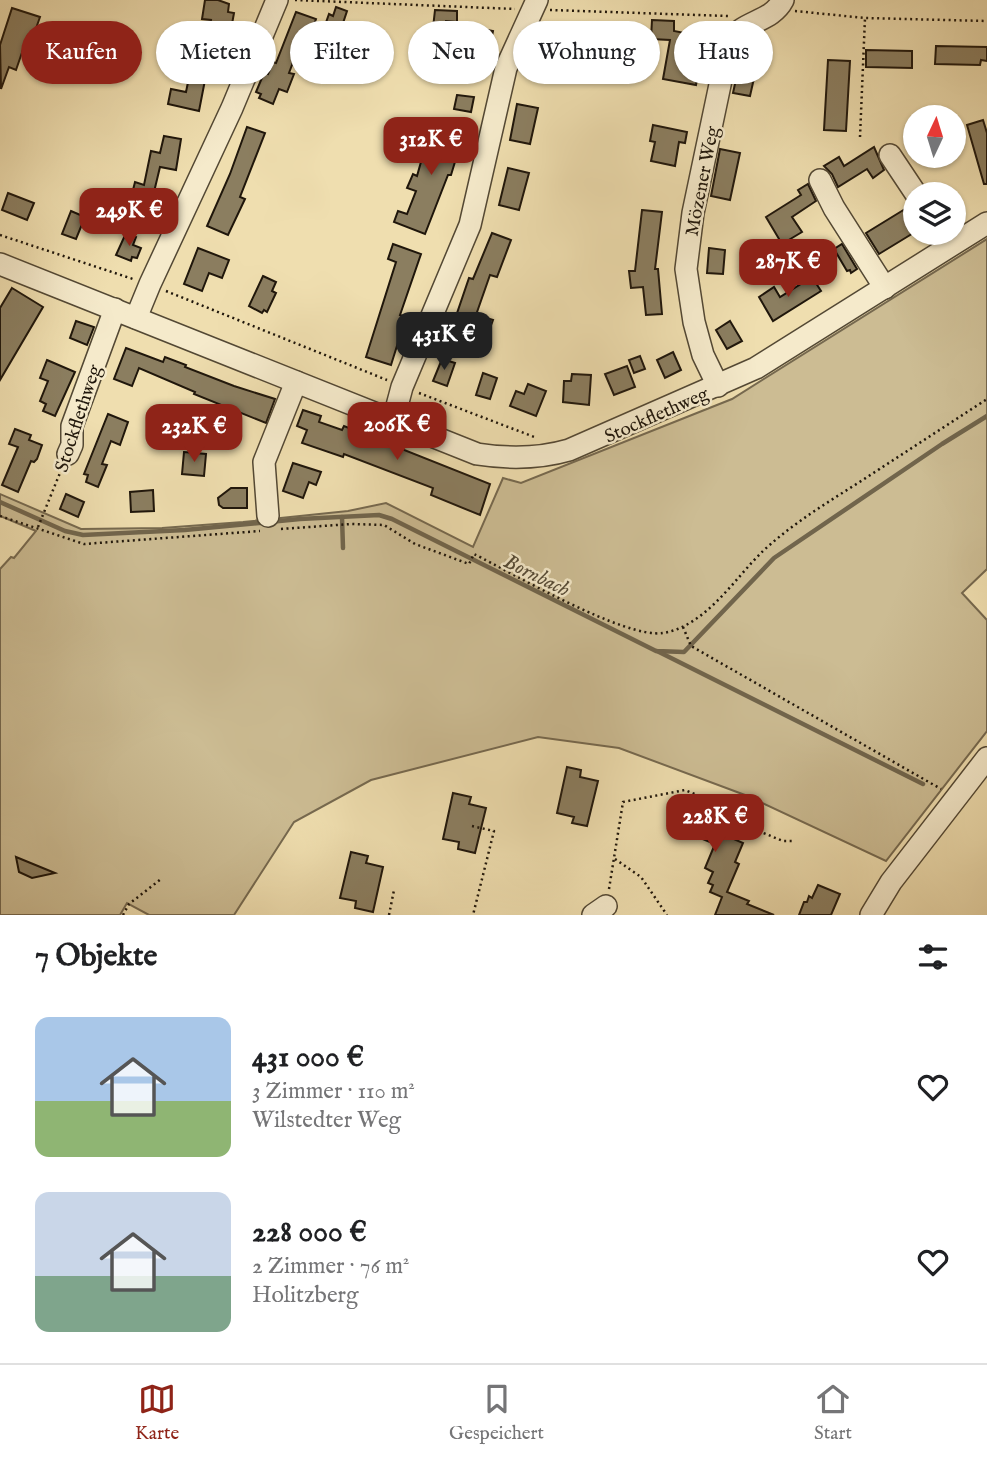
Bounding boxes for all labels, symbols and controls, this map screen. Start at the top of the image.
chip: Kaufen [21,21,142,84]
chip: Mieten [156,21,276,84]
chip: Filter [290,21,394,84]
chip: Neu [408,21,499,84]
chip: Wohnung [513,21,660,84]
chip: Haus [674,21,773,84]
north arrow [903,105,966,168]
map controls [903,105,966,245]
pin: 312K € [374,118,488,177]
street label: Mözener Weg [681,124,726,238]
text: 312K € [399,125,463,154]
button: layers [903,182,966,245]
pin: 249K € [72,188,186,248]
text: 249K € [95,196,163,225]
pin: 287K € [731,240,845,299]
text: 287K € [755,247,821,276]
pin: 431K € [387,312,501,372]
text: 431K € [412,320,476,349]
street label: Stockflethweg [50,361,108,475]
street label: Stockflethweg [601,382,713,449]
pin: 206K € [340,402,454,462]
pin: 232K € [137,405,251,464]
text: 206K € [364,410,430,439]
text: 232K € [161,412,227,441]
water label: Bornbach [499,549,574,604]
pin: 228K € [658,794,772,854]
text: 228K € [682,802,748,831]
text: 7 Objekte [35,938,157,976]
icon: filters [914,938,952,976]
text: 431 000 € [252,1039,364,1077]
icon: home [91,1045,175,1129]
icon: heart [914,1068,952,1106]
text: 3 Zimmer · 110 m² [252,1077,415,1106]
text: Wilstedter Weg [252,1106,401,1135]
text: 228 000 € [252,1214,367,1252]
icon: home [91,1220,175,1304]
icon: heart [914,1243,952,1281]
text: 2 Zimmer · 76 m² [252,1252,409,1281]
text: Holitzberg [252,1281,358,1310]
tab: Karte [135,1380,179,1446]
tab: Gespeichert [449,1380,544,1446]
tab: Start [814,1380,852,1446]

